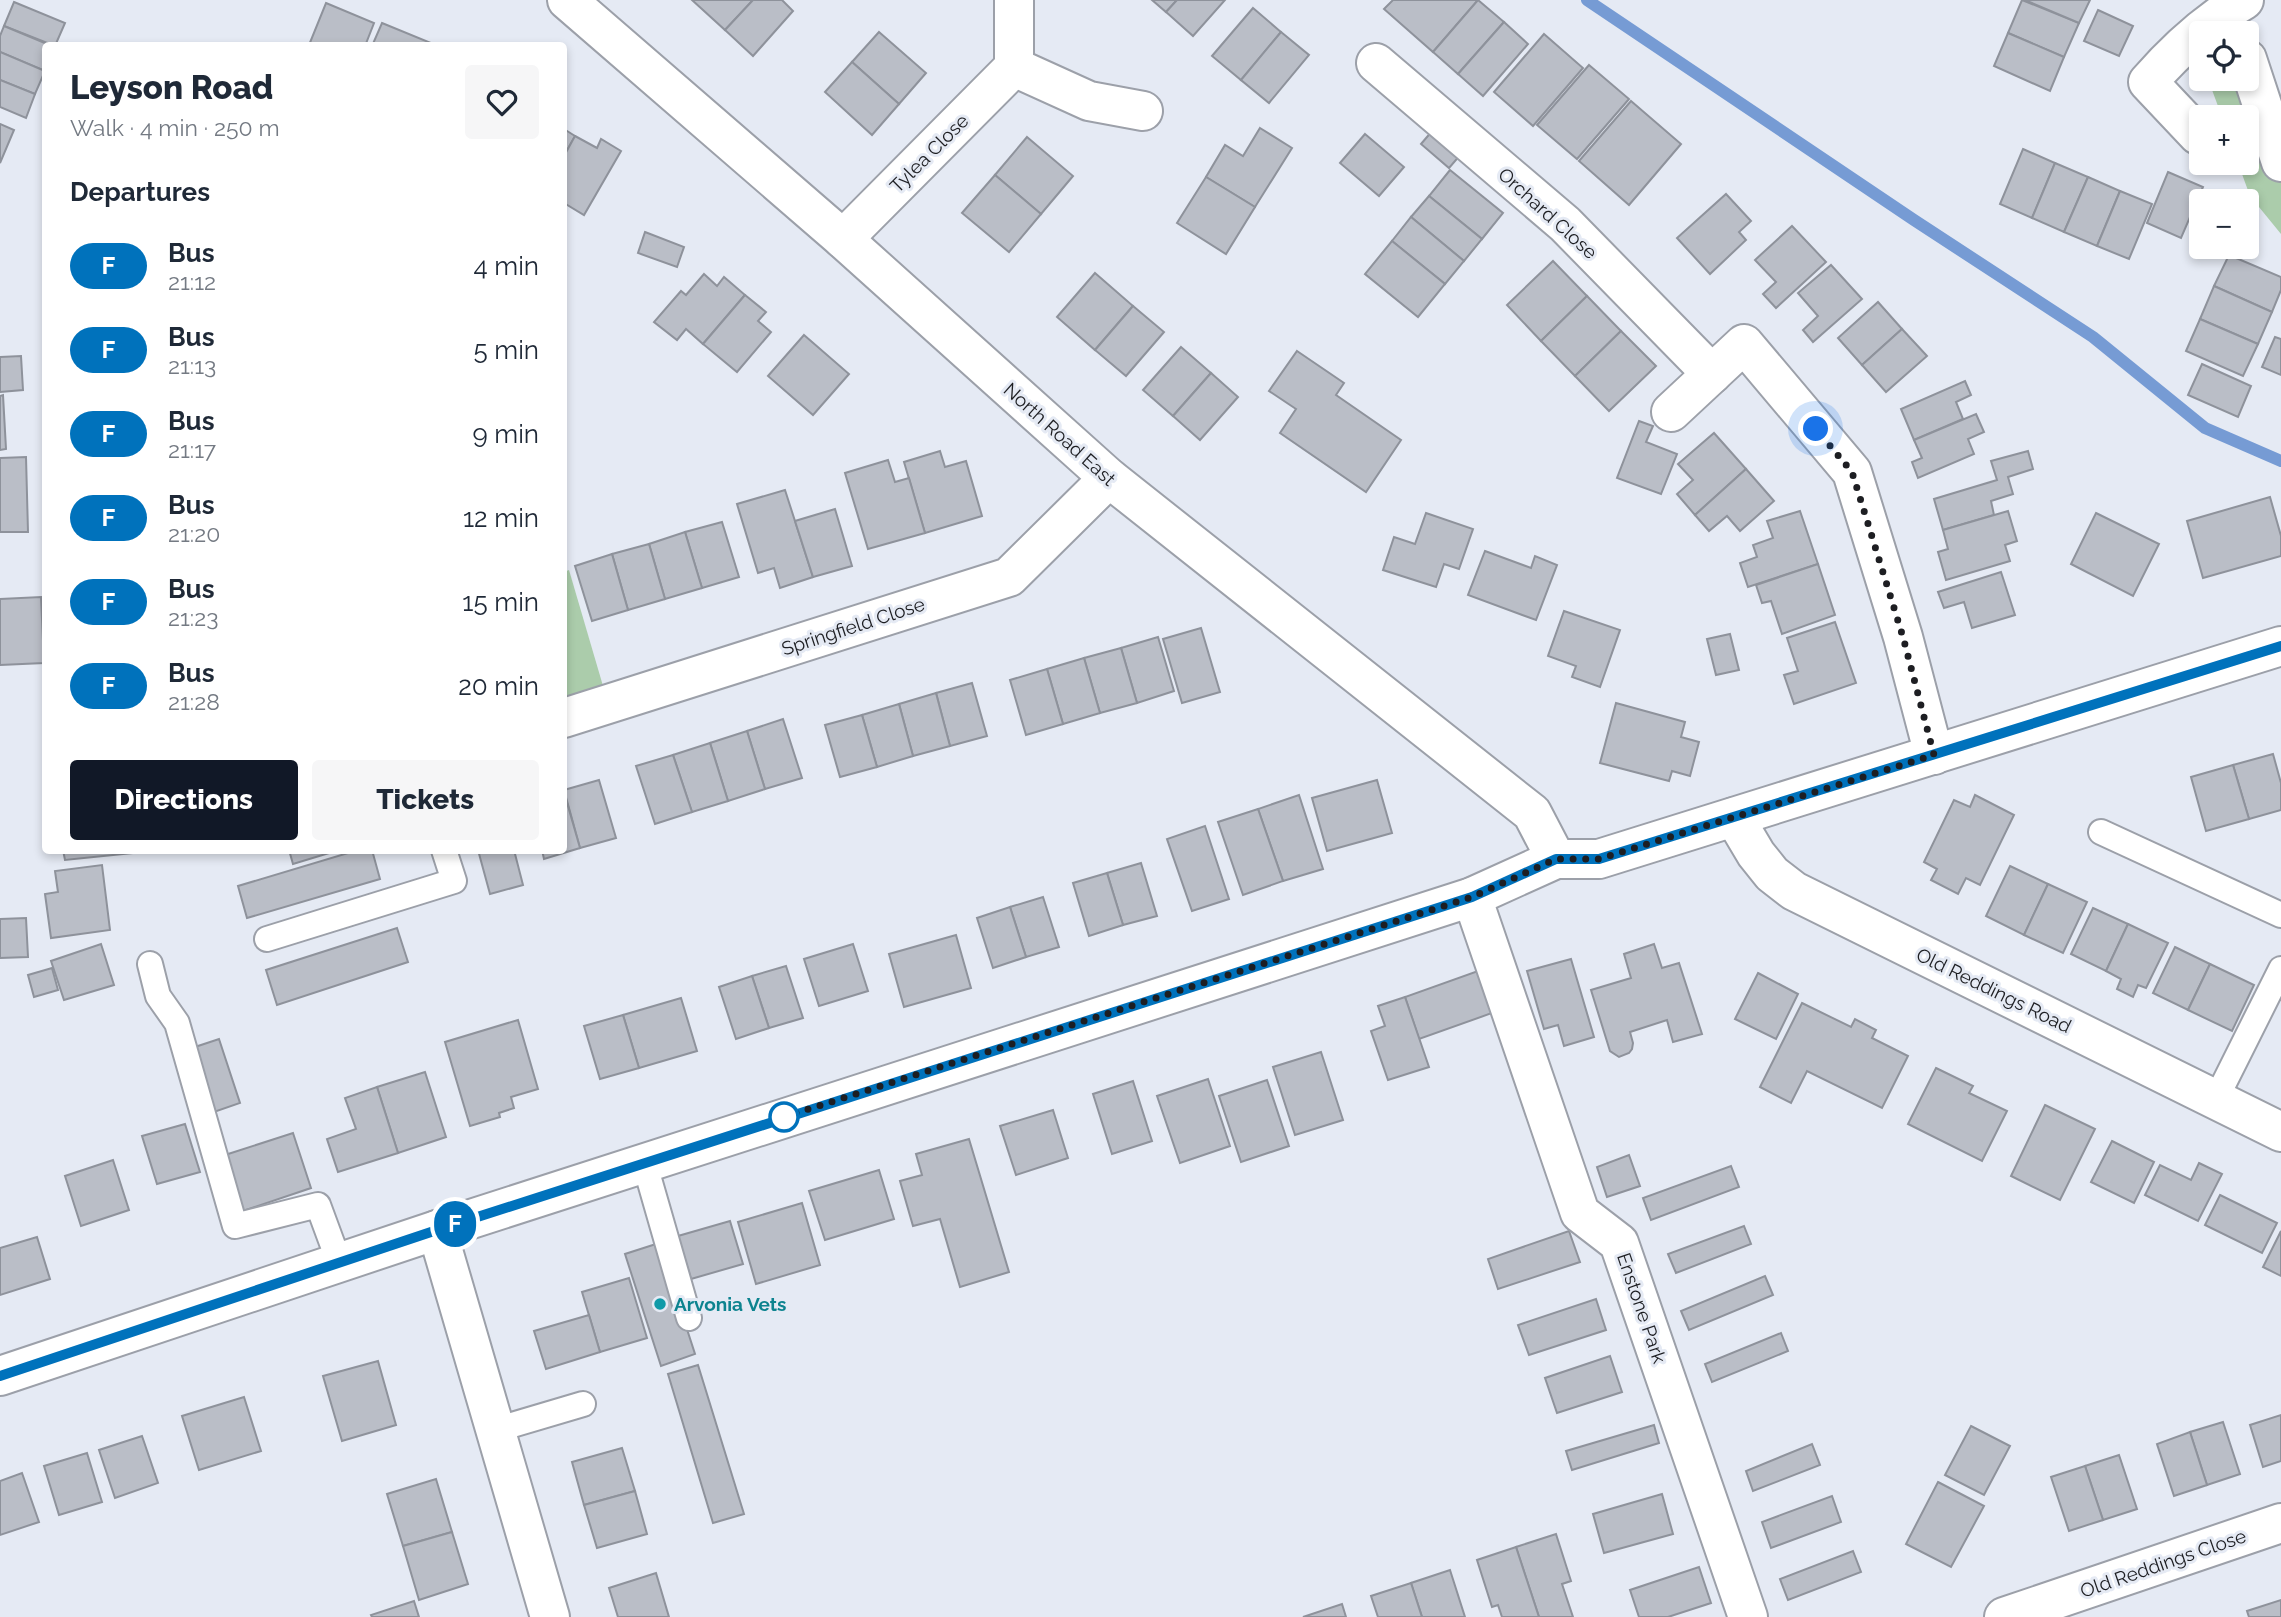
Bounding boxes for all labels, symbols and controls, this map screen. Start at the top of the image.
map controls [2189,21,2259,259]
button: locate [2189,21,2259,91]
button: heart [465,65,539,139]
text: Leyson Road [70,68,273,107]
button: + [2189,105,2259,175]
street label: Tylea Close [885,109,973,197]
text: Walk · 4 min · 250 m [70,114,280,141]
street label: Orchard Close [1494,163,1602,263]
text: Departures [70,177,210,207]
button: − [2189,189,2259,259]
text: Bus [168,238,215,268]
text: F [102,251,115,280]
text: 4 min [473,251,539,281]
text: 21:12 [168,268,216,295]
text: Bus [168,322,215,352]
text: F [102,335,115,364]
text: 5 min [473,335,539,365]
text: 21:13 [168,352,216,379]
street label: North Road East [1000,378,1121,490]
text: Bus [168,406,215,436]
your location [1798,411,1833,446]
text: F [102,419,115,448]
text: 9 min [472,419,539,449]
text: 21:17 [168,436,216,463]
text: Bus [168,490,215,520]
text: F [102,503,115,532]
text: 12 min [463,503,539,533]
text: 21:20 [168,520,220,547]
text: Bus [168,574,215,604]
text: F [102,587,115,616]
text: 15 min [462,587,539,617]
street label: Springfield Close [779,592,927,660]
text: 21:23 [168,604,218,631]
text: Bus [168,658,215,688]
text: F [102,671,115,700]
text: 20 min [458,671,539,701]
text: 21:28 [168,688,220,715]
button: Directions [70,760,298,840]
button: Tickets [312,760,539,840]
street label: Old Reddings Road [1913,943,2075,1037]
unlabelled marker [769,1102,799,1132]
line badge: F [432,1201,478,1247]
text: F [448,1209,462,1238]
street label: Enstone Park [1613,1250,1671,1366]
place label: Arvonia Vets [674,1293,786,1315]
marker: Arvonia Vets [652,1296,668,1312]
street label: Old Reddings Close [2077,1524,2249,1602]

